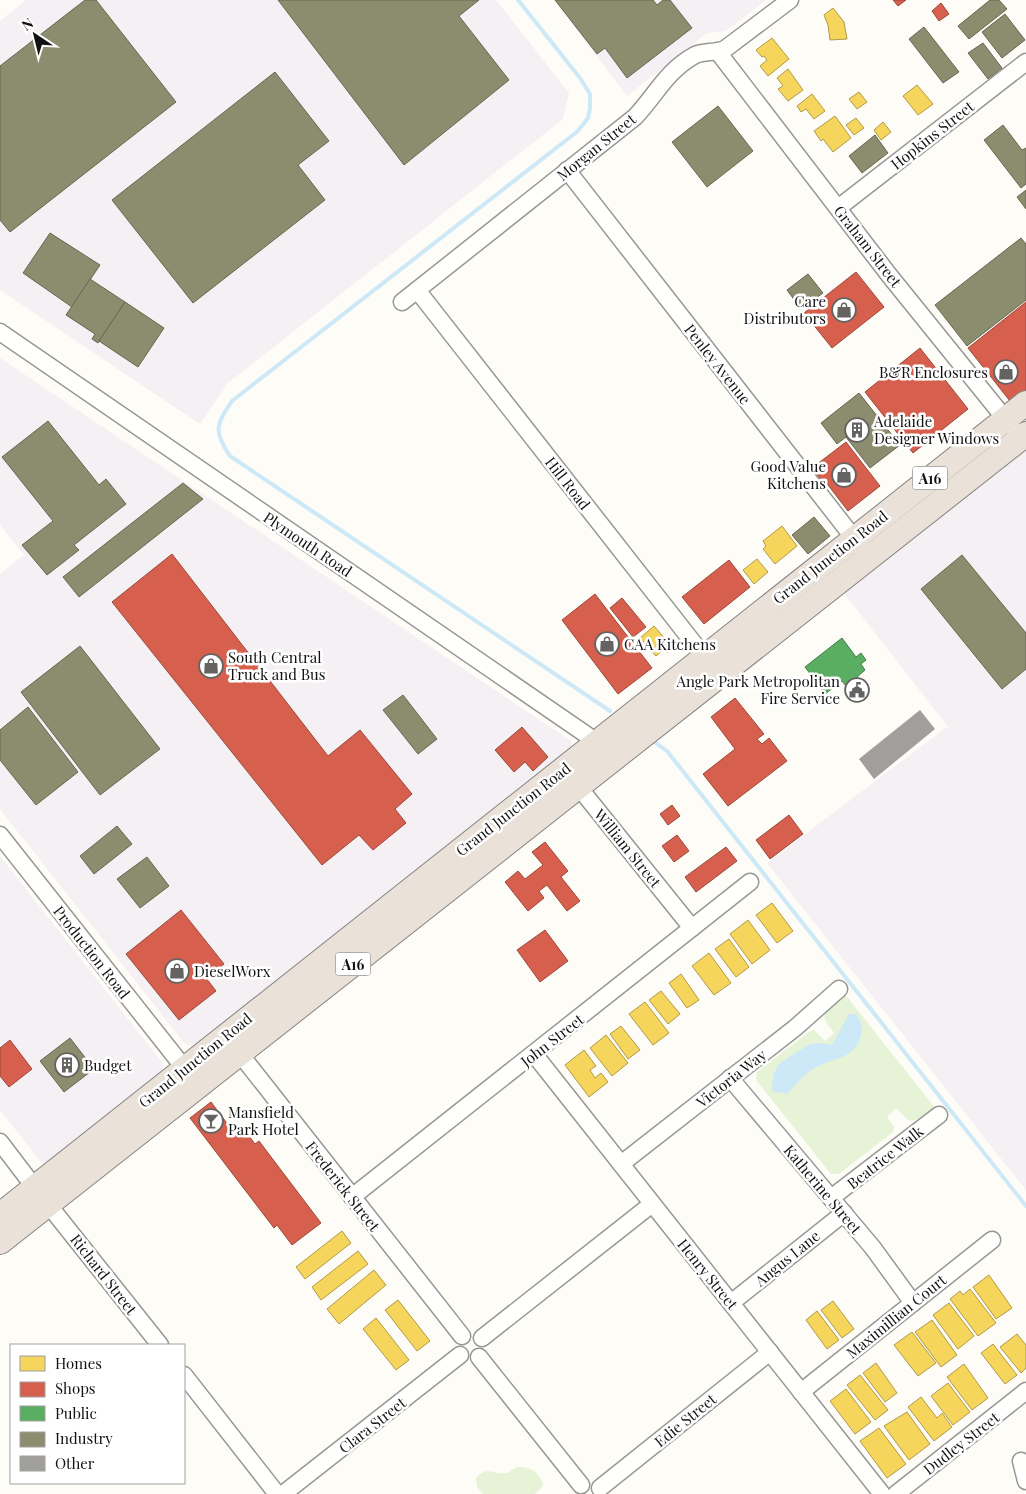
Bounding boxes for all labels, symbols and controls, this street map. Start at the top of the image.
north arrow [10,10,60,60]
text: N [18,13,37,35]
street label: Hopkins Street [886,96,978,174]
street label: Morgan Street [552,109,640,185]
street label: Graham Street [830,201,907,291]
place label: Care Distributors [744,291,826,328]
shop icon: Care Distributors [831,297,857,323]
street label: Penley Avenue [680,320,756,408]
shop icon: B&R Enclosures [993,359,1019,385]
place label: B&R Enclosures [879,362,988,382]
place label: Adelaide Designer Windows [873,411,999,448]
building icon: Adelaide Designer Windows [844,417,870,443]
street label: Hill Road [541,452,595,514]
place label: Good Value Kitchens [750,456,826,493]
shop icon: Good Value Kitchens [831,462,857,488]
road number: A16 [912,466,948,489]
street label: Grand Junction Road [768,506,892,608]
street label: Plymouth Road [260,507,356,581]
shop icon: CAA Kitchens [594,631,620,657]
place label: CAA Kitchens [624,634,716,654]
place label: South Central Truck and Bus [228,647,325,684]
shop icon: South Central Truck and Bus [198,653,224,679]
place label: Angle Park Metropolitan Fire Service [676,671,840,708]
public building icon: Angle Park Metropolitan Fire Service [844,677,870,703]
street label: Grand Junction Road [451,758,575,860]
street label: William Street [590,804,666,892]
street label: Production Road [49,901,135,1003]
road number: A16 [336,952,370,976]
shop icon: DieselWorx [164,958,190,984]
place label: DieselWorx [194,961,271,981]
street label: Grand Junction Road [134,1008,256,1112]
street label: John Street [516,1009,588,1071]
street label: Victoria Way [691,1044,770,1112]
building icon: Budget [54,1052,80,1078]
place label: Budget [84,1055,132,1075]
place label: Mansfield Park Hotel [228,1102,299,1139]
bar icon: Mansfield Park Hotel [198,1108,224,1134]
street label: Beatrice Walk [843,1120,928,1193]
street label: Frederick Street [301,1137,385,1236]
street label: Katherine Street [780,1140,867,1238]
street label: Angus Lane [750,1226,824,1291]
street label: Richard Street [66,1230,142,1319]
street label: Henry Street [673,1234,743,1314]
street label: Maximillian Court [842,1269,951,1362]
legend [10,1344,185,1484]
text: Homes [55,1353,102,1373]
text: Shops [55,1378,96,1398]
street label: Edie Street [650,1389,721,1451]
street label: Clara Street [334,1392,410,1458]
text: Public [55,1403,97,1423]
street label: Dudley Street [919,1407,1004,1479]
text: Industry [55,1428,113,1448]
text: Other [55,1453,95,1473]

